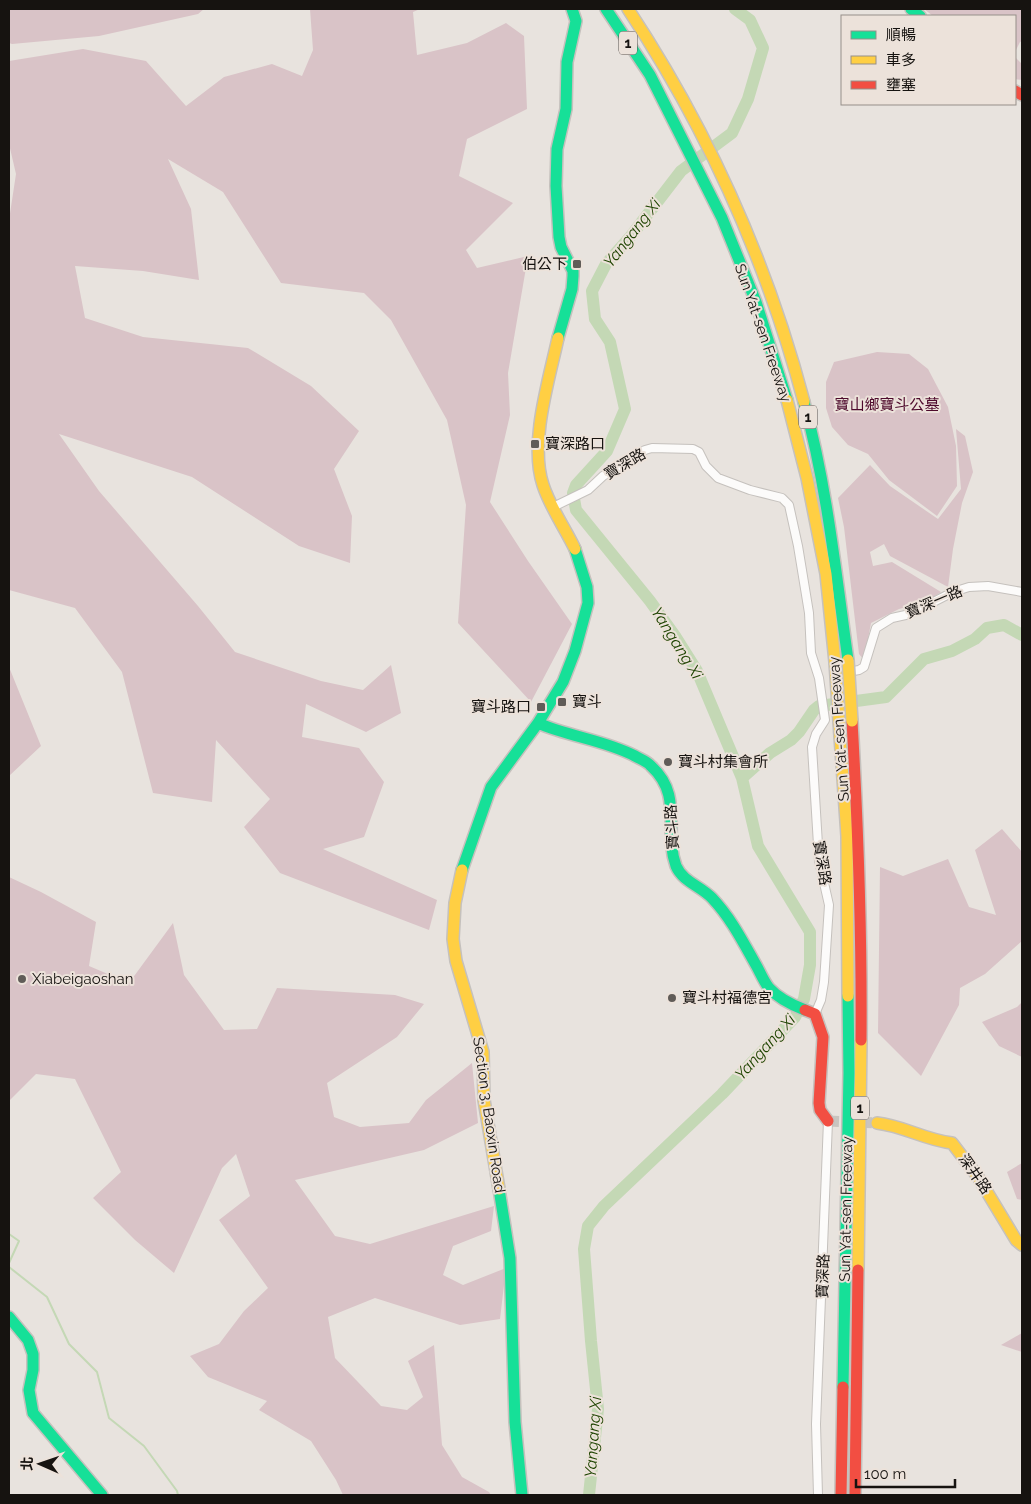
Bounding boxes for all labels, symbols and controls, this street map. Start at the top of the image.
legend [841,15,1016,105]
text: 順暢 [886,26,916,44]
road number: 1 [619,32,637,54]
text: 車多 [886,51,916,69]
text: 壅塞 [886,76,916,94]
water label: Yangang Xi [599,195,665,271]
place label: 伯公下 [522,255,567,273]
marker: 伯公下 [571,258,583,270]
street label: Sun Yat-sen Freeway [731,261,795,405]
park label: 寶山鄉寶斗公墓 [834,396,940,414]
road number: 1 [799,406,817,428]
place label: 寶深路口 [545,435,605,453]
marker: 寶深路口 [529,438,541,450]
street label: 寶深路 [601,445,649,483]
street label: 寶深一路 [903,582,965,622]
water label: Yangang Xi [647,604,707,683]
street label: Sun Yat-sen Freeway [825,656,853,802]
place label: 寶斗 [572,693,602,711]
marker: 寶斗 [556,696,568,708]
place label: 寶斗路口 [471,698,531,716]
marker: 寶斗路口 [535,701,547,713]
place label: 寶斗村集會所 [678,753,768,771]
marker: 寶斗村集會所 [662,756,674,768]
street label: 寶斗路 [662,804,682,850]
street label: 寶深路 [810,839,834,887]
place label: Xiabeigaoshan [32,970,134,988]
marker: Xiabeigaoshan [16,973,28,985]
place label: 寶斗村福德宮 [682,989,772,1007]
marker: 寶斗村福德宮 [666,992,678,1004]
water label: Yangang Xi [731,1010,800,1084]
street label: Section 3, Baoxin Road [469,1036,509,1194]
road number: 1 [851,1096,869,1120]
street label: Sun Yat-sen Freeway [836,1136,856,1282]
street label: 深井路 [955,1150,995,1198]
street label: 寶深路 [813,1253,833,1299]
water label: Yangang Xi [581,1395,605,1478]
north arrow [15,1439,65,1489]
text: 北 [19,1456,35,1471]
scale bar [856,1456,955,1488]
text: 100 m [864,1465,906,1483]

